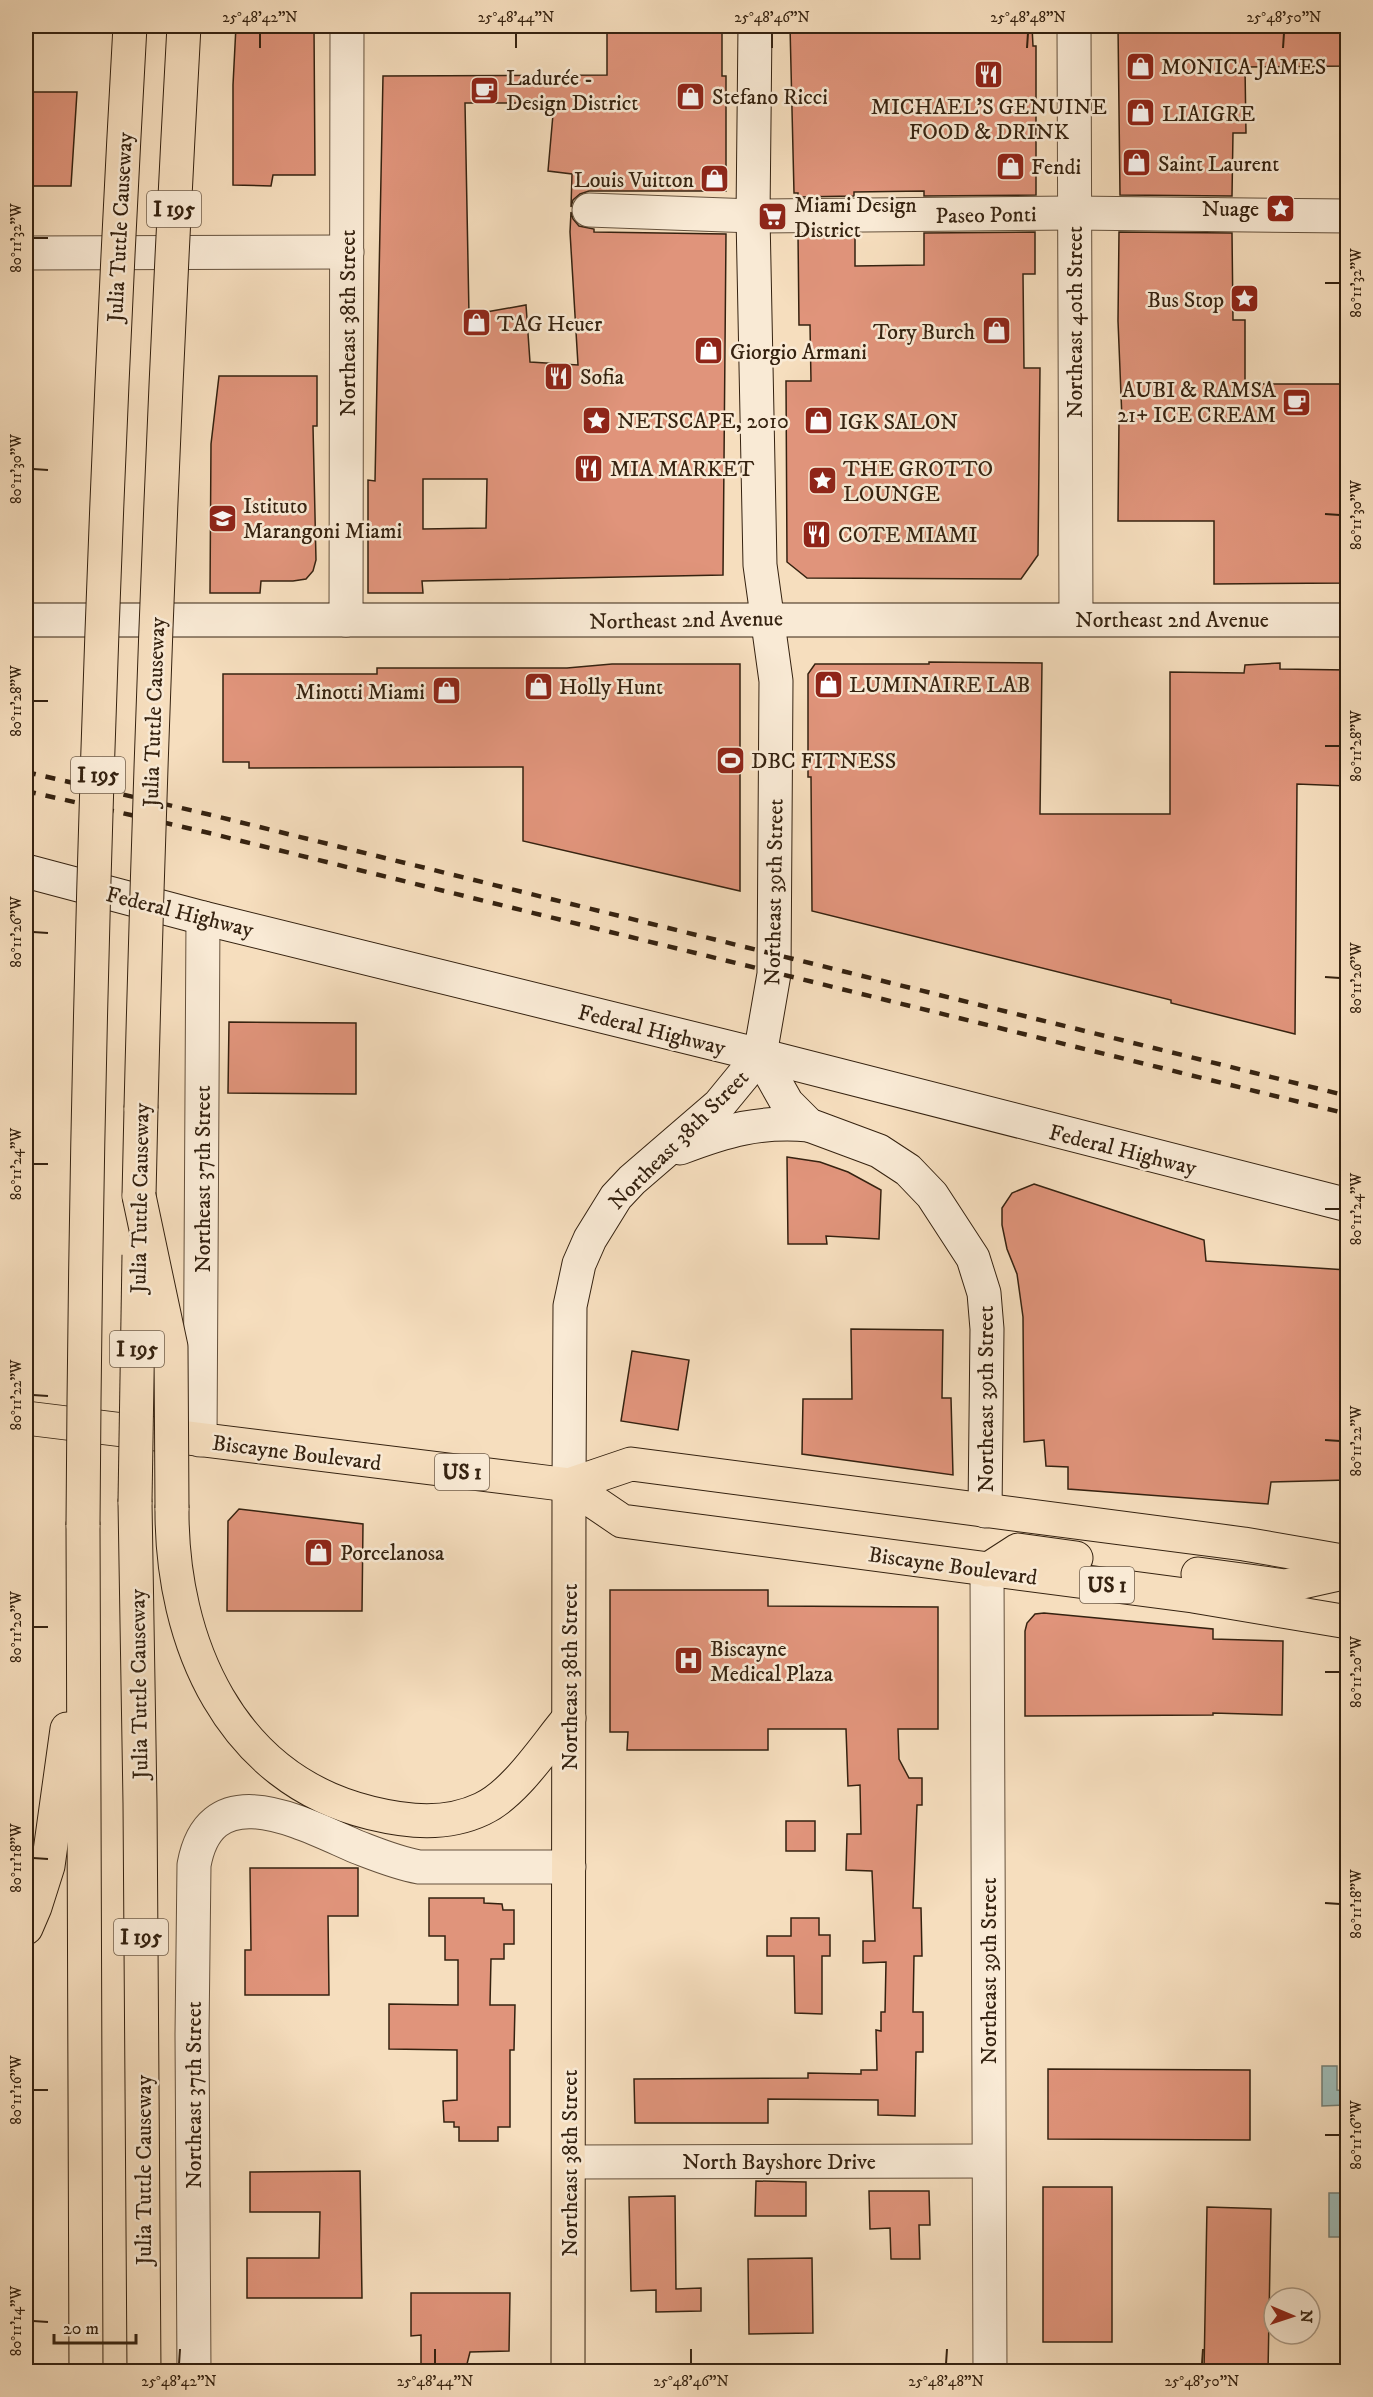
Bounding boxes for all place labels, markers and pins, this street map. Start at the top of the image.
shop icon: MONICA JAMES [1124,50,1156,82]
place label: MONICA JAMES [1161,54,1326,81]
restaurant icon: MICHAEL'S GENUINE FOOD & DRINK [973,58,1005,90]
place label: Ladurée - Design District [506,65,638,117]
cafe icon: Ladurée - Design District [469,74,501,106]
shop icon: Stefano Ricci [675,80,707,112]
place label: Stefano Ricci [712,84,828,111]
place label: MICHAEL'S GENUINE FOOD & DRINK [871,94,1107,146]
shop icon: LIAIGRE [1125,97,1157,129]
place label: LIAIGRE [1162,101,1255,128]
shop icon: Saint Laurent [1121,147,1153,179]
shop icon: Fendi [994,150,1026,182]
place label: Saint Laurent [1158,151,1279,178]
place label: Fendi [1031,154,1081,181]
shop icon: Louis Vuitton [699,163,731,195]
place label: Louis Vuitton [574,167,694,194]
place label: Miami Design District [794,192,917,244]
place icon: Nuage [1264,192,1296,224]
place label: Nuage [1202,196,1259,223]
supermarket icon: Miami Design District [757,201,789,233]
place icon: Bus Stop [1229,283,1261,315]
place label: Bus Stop [1147,287,1224,314]
shop icon: TAG Heuer [460,307,492,339]
place label: TAG Heuer [497,311,603,338]
shop icon: Tory Burch [980,315,1012,347]
place label: Tory Burch [873,319,975,346]
shop icon: Giorgio Armani [693,335,725,367]
place label: Giorgio Armani [730,339,867,366]
restaurant icon: Sofia [543,360,575,392]
place label: Sofia [580,364,625,391]
place label: AUBI & RAMSA 21+ ICE CREAM [1117,377,1277,429]
cafe icon: AUBI & RAMSA 21+ ICE CREAM [1281,386,1313,418]
place icon: NETSCAPE, 2010 [580,404,612,436]
shop icon: IGK SALON [802,405,834,437]
place label: NETSCAPE, 2010 [617,408,789,435]
place label: IGK SALON [839,409,958,436]
restaurant icon: MIA MARKET [573,452,605,484]
place label: MIA MARKET [610,456,755,483]
place label: THE GROTTO LOUNGE [843,456,993,508]
place icon: THE GROTTO LOUNGE [806,465,838,497]
place label: Istituto Marangoni Miami [243,493,402,545]
school or university icon: Istituto Marangoni Miami [206,502,238,534]
restaurant icon: COTE MIAMI [801,518,833,550]
place label: COTE MIAMI [838,522,978,549]
shop icon: LUMINAIRE LAB [812,668,844,700]
shop icon: Holly Hunt [522,670,554,702]
place label: LUMINAIRE LAB [849,672,1031,699]
place label: Holly Hunt [559,674,663,701]
shop icon: Minotti Miami [430,675,462,707]
place label: Minotti Miami [295,679,425,706]
sports icon: DBC FITNESS [714,744,746,776]
place label: DBC FITNESS [751,748,896,775]
shop icon: Porcelanosa [303,1536,335,1568]
place label: Porcelanosa [340,1540,445,1567]
place label: Biscayne Medical Plaza [710,1636,834,1688]
hospital icon: Biscayne Medical Plaza [673,1645,705,1677]

